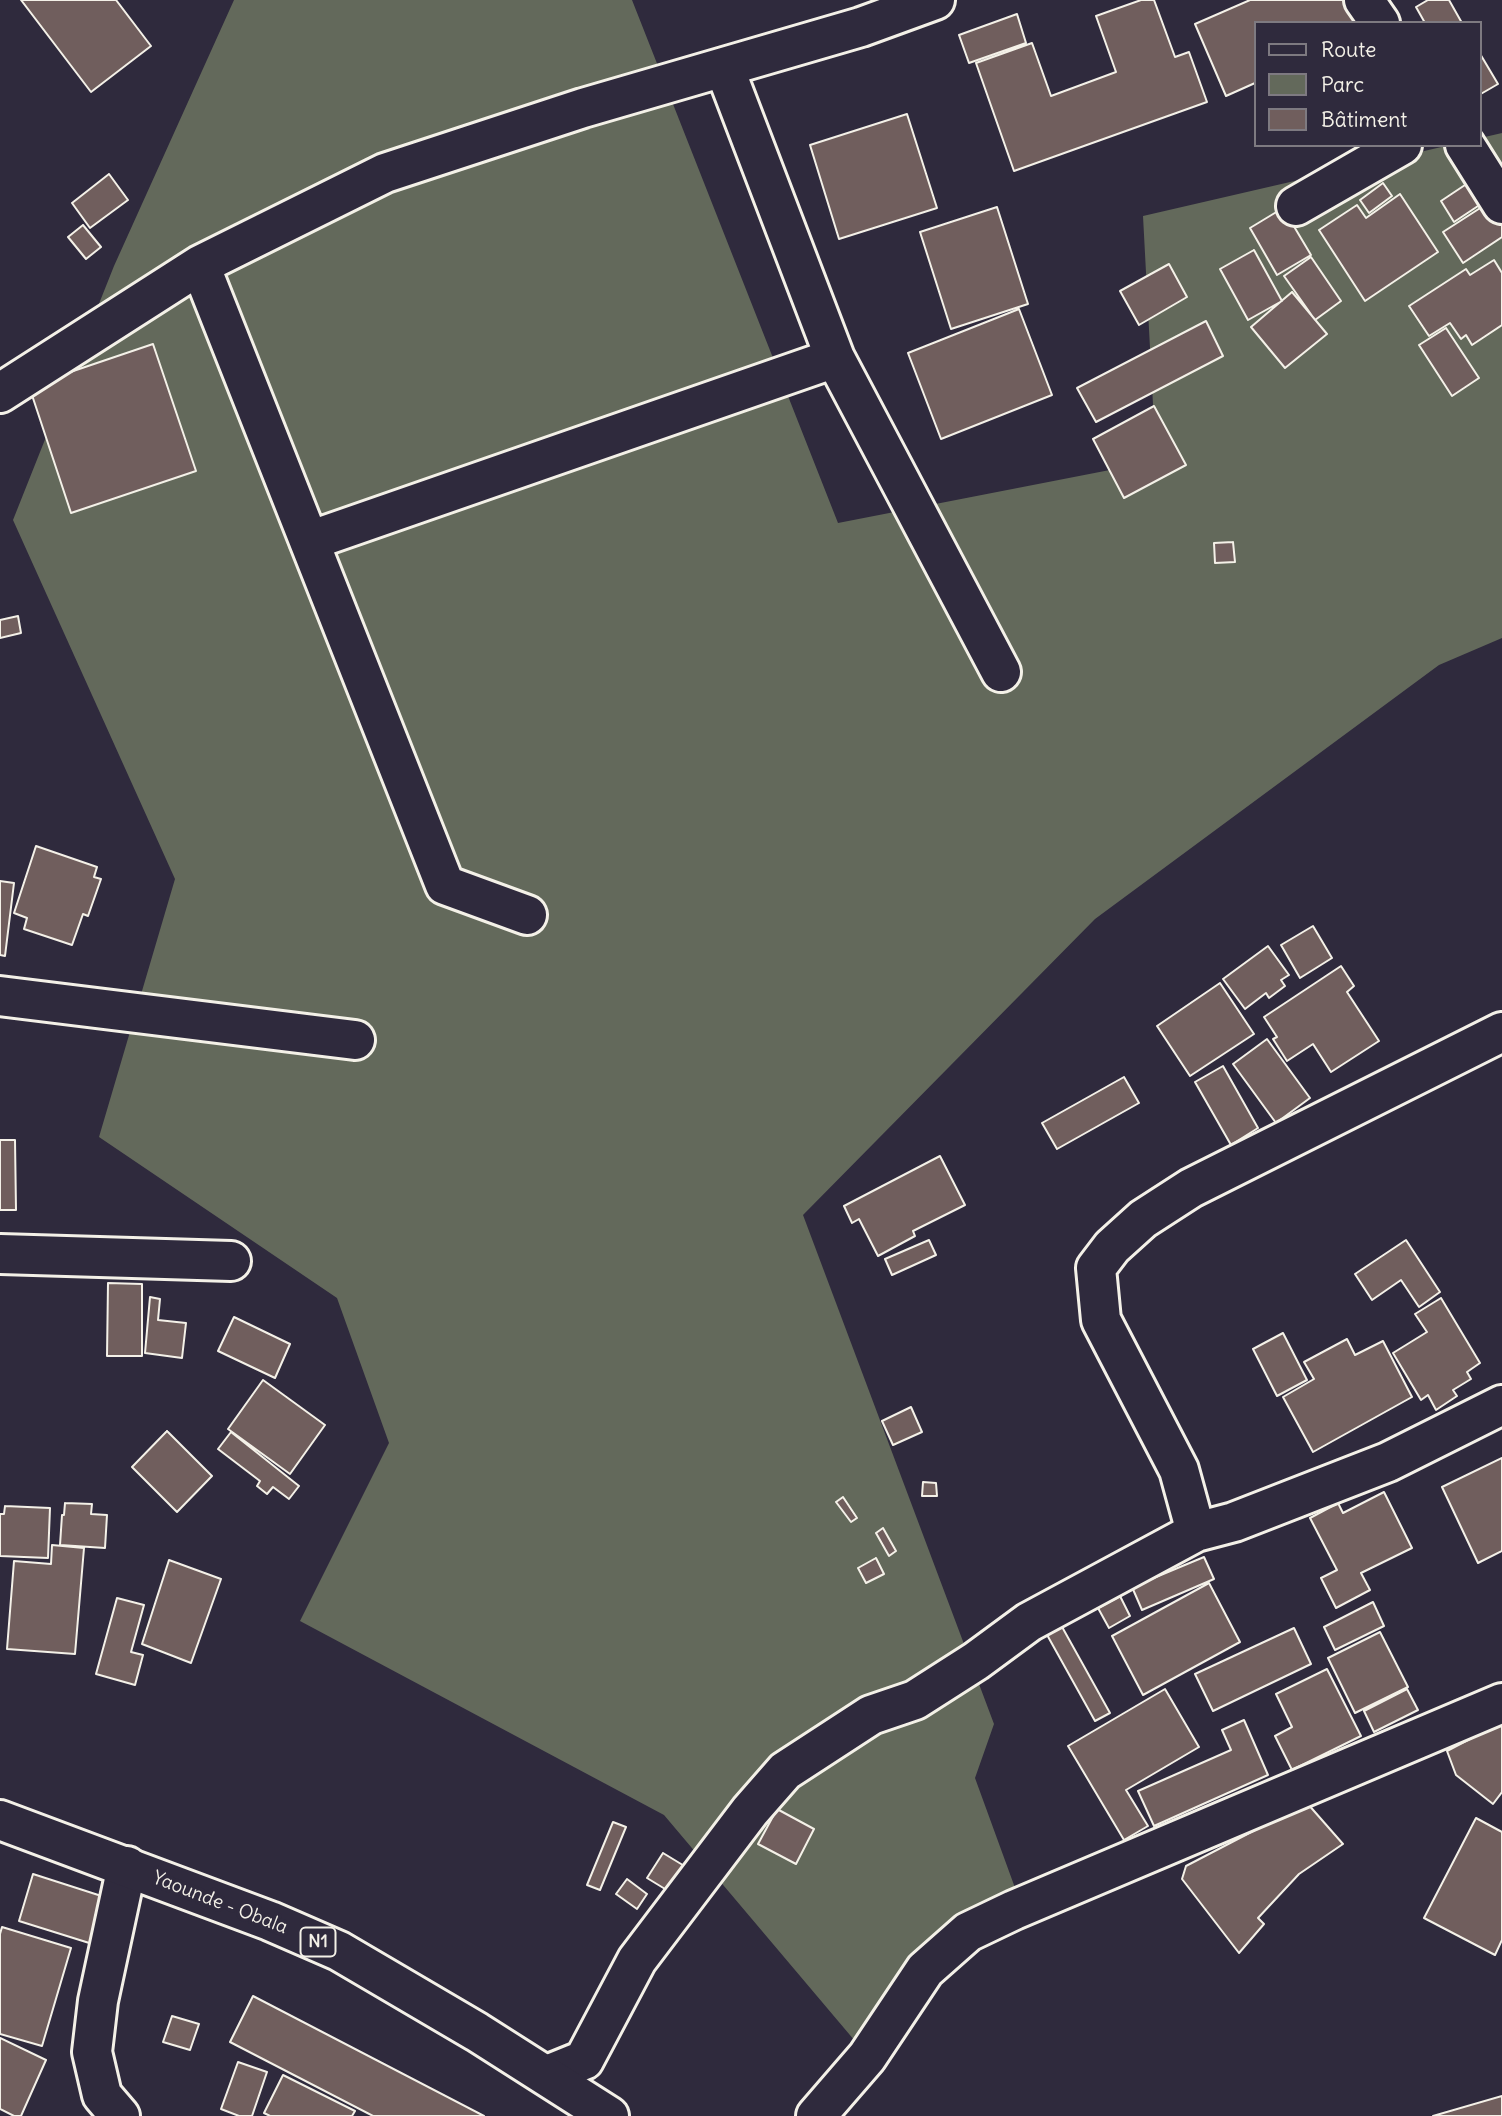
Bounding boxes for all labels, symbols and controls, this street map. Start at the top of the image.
legend [1254,21,1481,147]
text: Route [1321,36,1376,63]
text: Parc [1321,71,1364,98]
text: Bâtiment [1321,106,1407,133]
street label: Yaounde - Obala [149,1867,291,1939]
road number: N1 [300,1928,336,1956]

